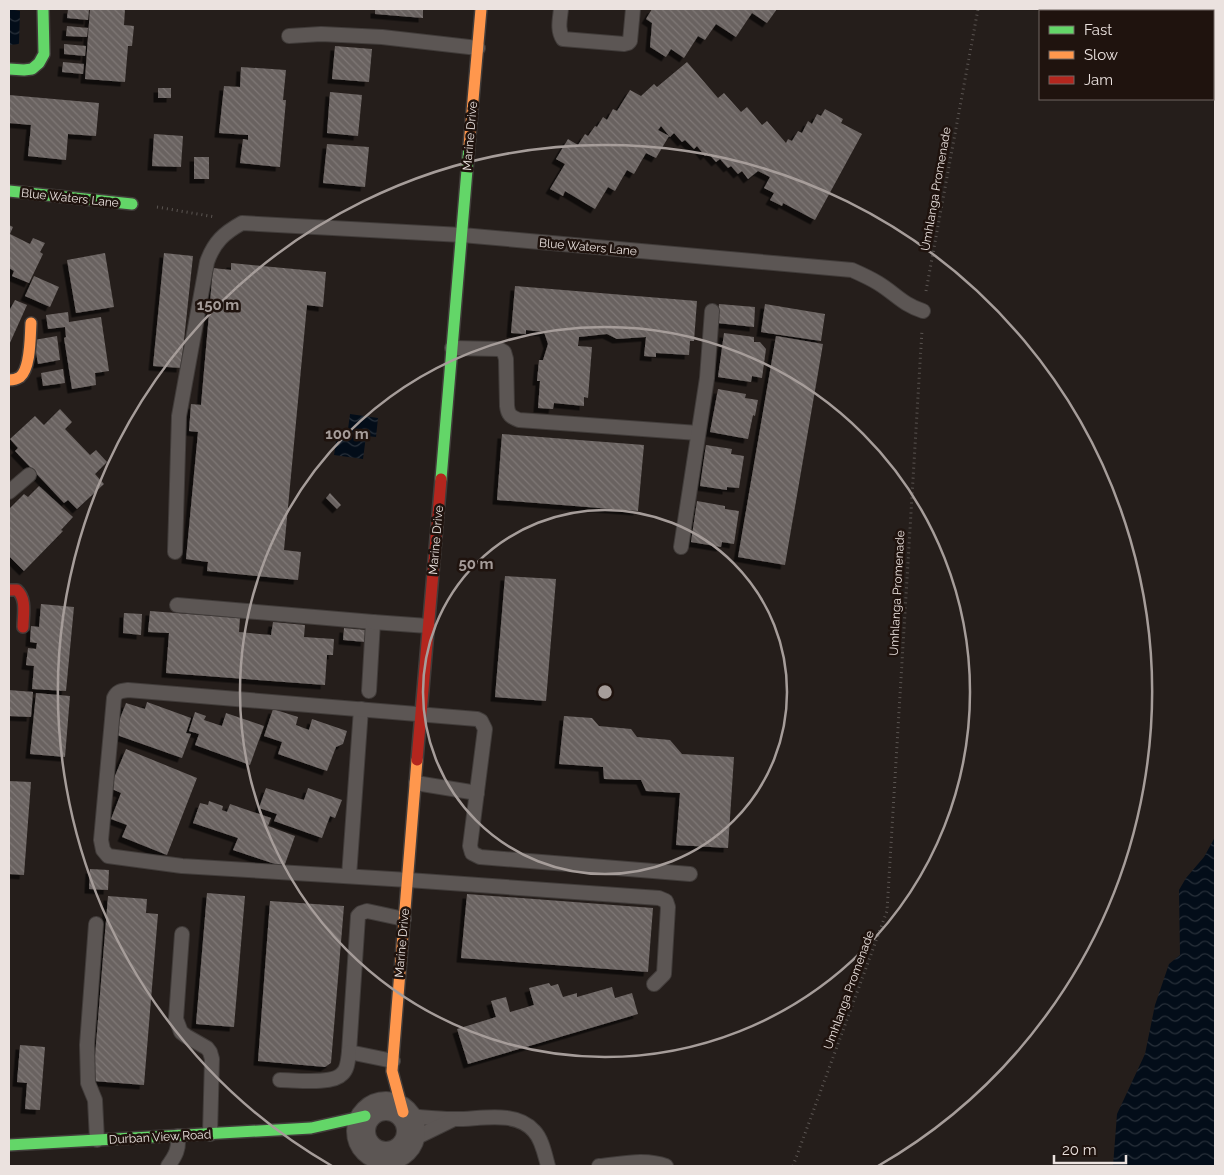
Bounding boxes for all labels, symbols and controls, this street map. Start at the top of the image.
legend [1039,10,1214,100]
text: Fast [1084,21,1112,39]
text: Slow [1084,46,1118,64]
text: Jam [1084,71,1113,89]
street label: Marine Drive [460,101,480,171]
street label: Umhlanga Promenade [918,126,954,252]
street label: Blue Waters Lane [20,186,120,210]
street label: Blue Waters Lane [539,236,637,258]
text: 150 m [197,296,239,314]
text: 100 m [325,425,369,443]
street label: Marine Drive [426,505,446,575]
street label: Umhlanga Promenade [887,530,907,656]
text: 50 m [458,555,494,573]
centre of rings [596,683,614,701]
street label: Marine Drive [392,908,412,978]
street label: Umhlanga Promenade [821,929,877,1051]
street label: Durban View Road [108,1127,212,1147]
scale bar [1054,1132,1126,1164]
text: 20 m [1062,1141,1097,1159]

